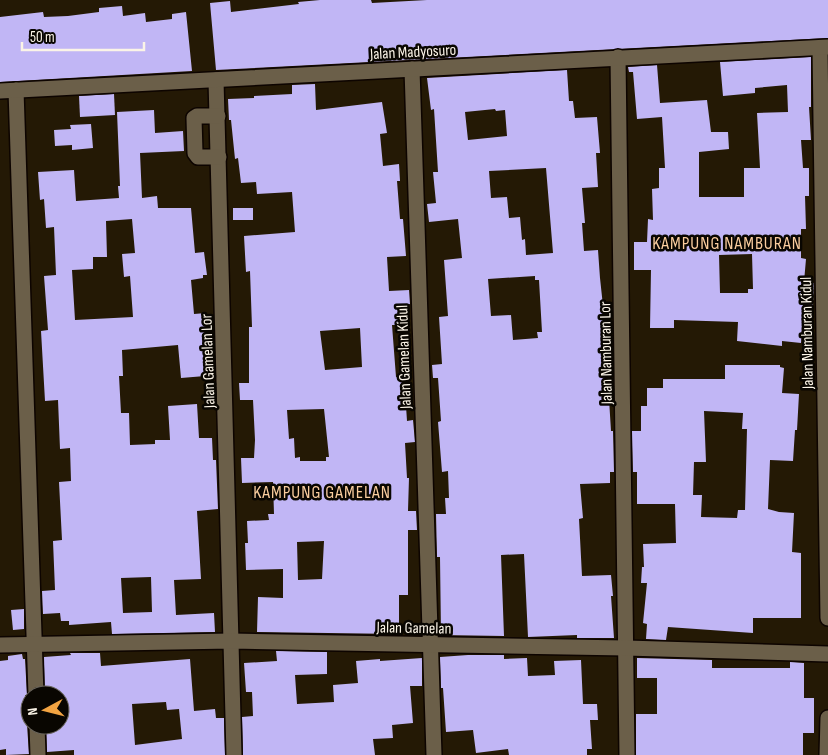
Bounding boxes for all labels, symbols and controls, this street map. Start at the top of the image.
scale bar [22,20,145,52]
text: 50 m [30,28,55,47]
street label: Jalan Madyosuro [368,41,457,64]
district label: KAMPUNG NAMBURAN [652,233,802,254]
street label: Jalan Namburan Kidul [797,277,818,390]
street label: Jalan Namburan Lor [596,301,617,406]
street label: Jalan Gamelan Kidul [393,305,416,410]
street label: Jalan Gamelan Lor [197,313,220,409]
district label: KAMPUNG GAMELAN [253,482,391,503]
street label: Jalan Gamelan [375,618,452,639]
north arrow [20,685,70,735]
text: N [24,707,41,716]

